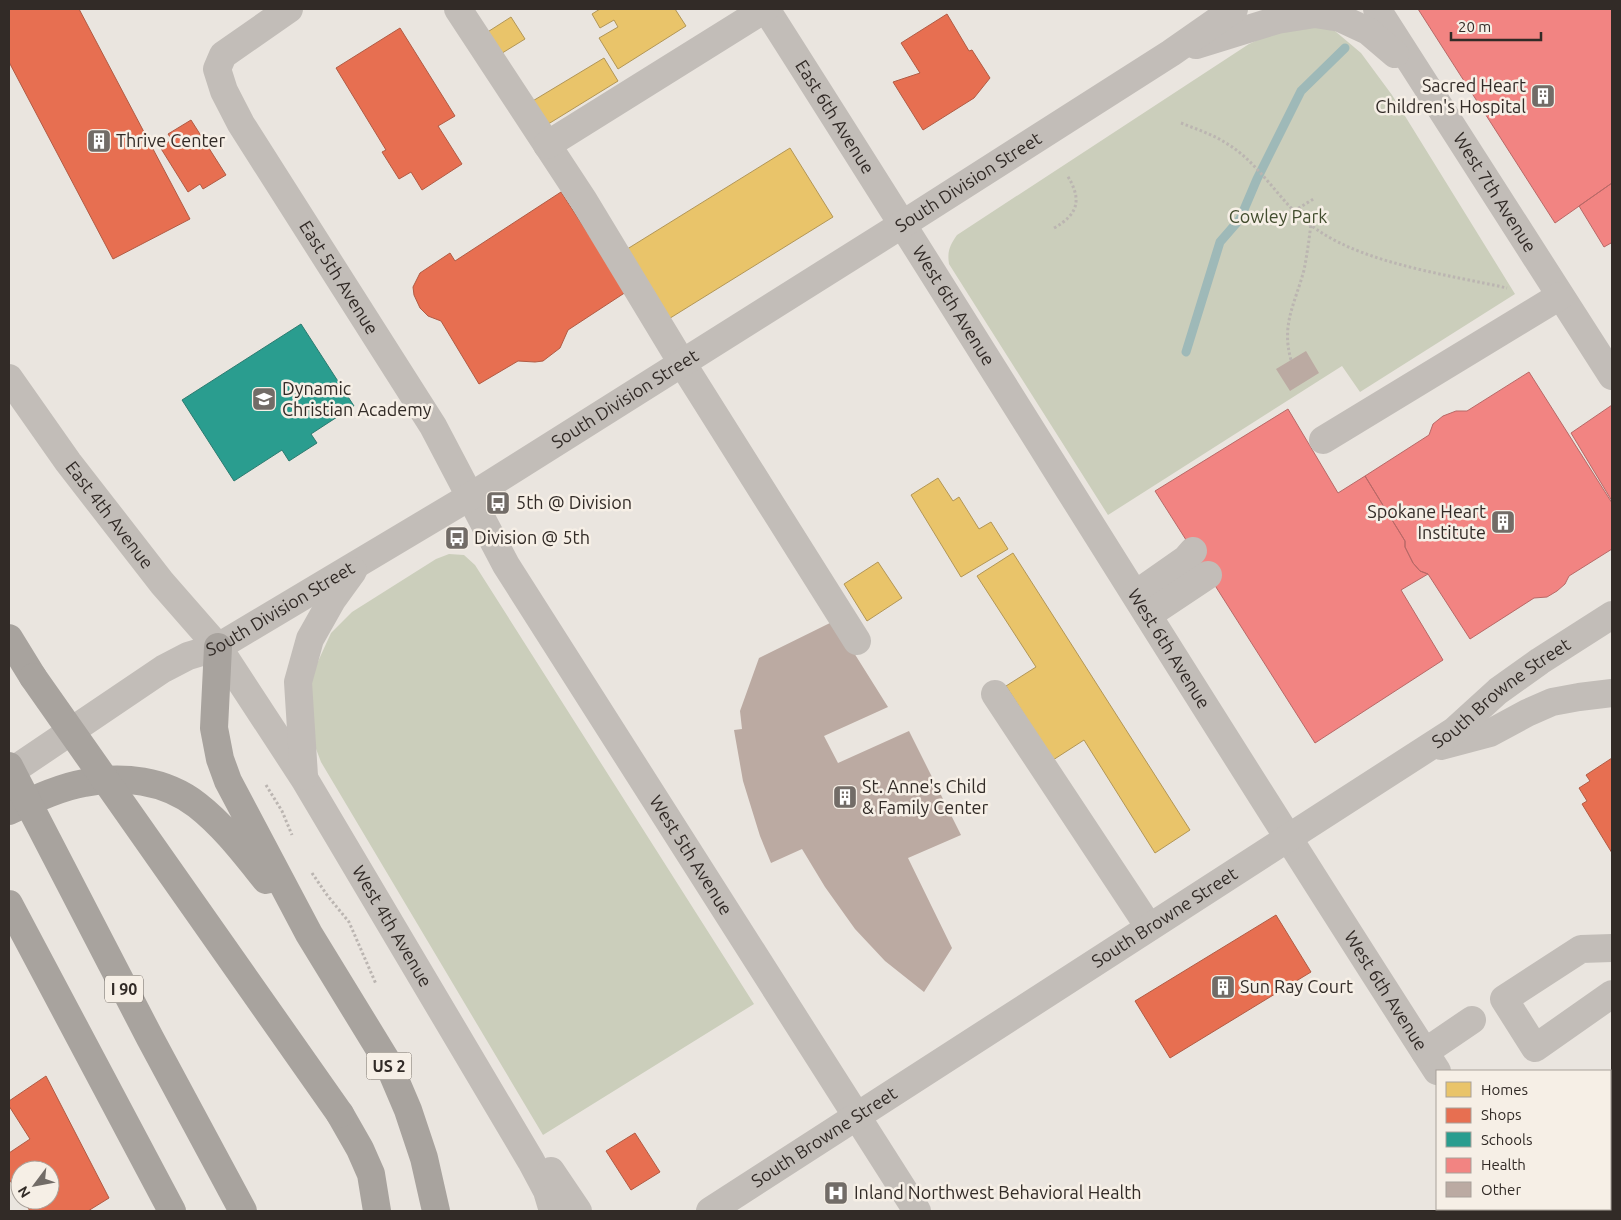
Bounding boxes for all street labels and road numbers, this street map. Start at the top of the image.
street label: East 6th Avenue [792,56,879,177]
street label: South Division Street [891,127,1045,235]
street label: West 7th Avenue [1450,129,1541,255]
street label: East 5th Avenue [296,217,383,338]
street label: West 6th Avenue [909,242,999,369]
street label: South Division Street [548,345,702,452]
street label: East 4th Avenue [62,457,158,572]
street label: South Division Street [203,557,358,659]
street label: West 6th Avenue [1125,585,1215,712]
street label: South Browne Street [1428,633,1574,752]
street label: West 5th Avenue [646,791,737,918]
street label: West 4th Avenue [349,862,436,990]
street label: South Browne Street [1088,863,1241,971]
street label: West 6th Avenue [1341,927,1432,1054]
road number: I 90 [105,976,143,1002]
road number: US 2 [366,1052,412,1080]
street label: South Browne Street [747,1082,900,1191]

